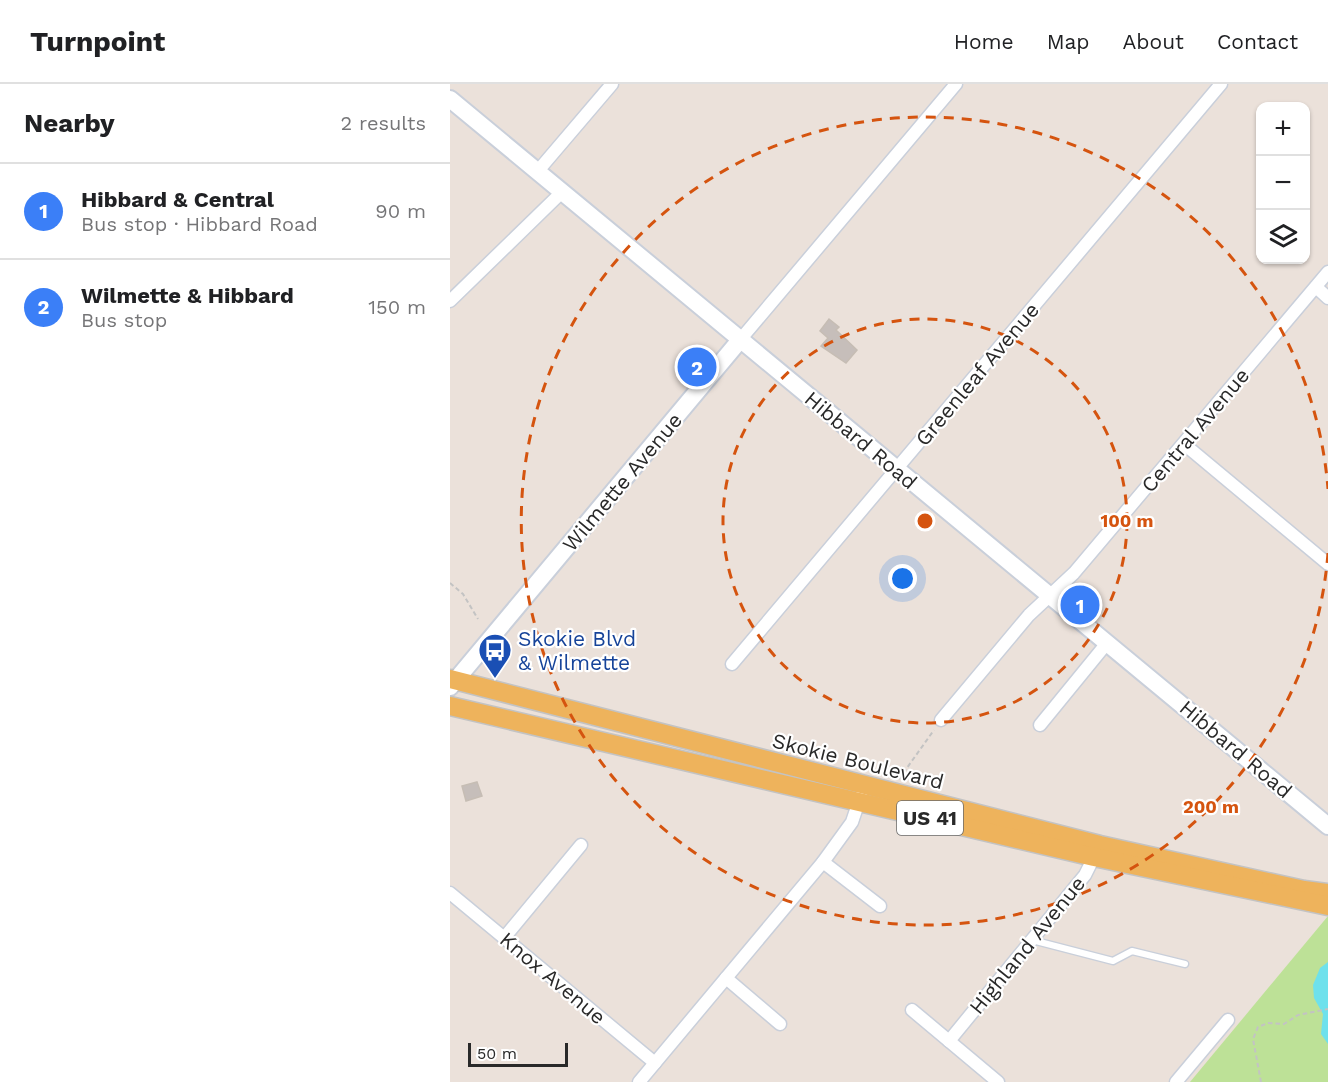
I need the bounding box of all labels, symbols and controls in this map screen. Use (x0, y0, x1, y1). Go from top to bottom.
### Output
text: Turnpoint (30, 25, 165, 58)
text: Home (954, 29, 1014, 54)
text: Map (1047, 29, 1090, 54)
text: About (1123, 29, 1184, 54)
text: Contact (1217, 29, 1298, 54)
map controls (1256, 102, 1310, 264)
button: + (1256, 102, 1310, 156)
text: Nearby (24, 108, 115, 138)
text: 2 results (341, 111, 426, 135)
button: − (1256, 156, 1310, 210)
text: Hibbard & Central (81, 187, 274, 212)
text: 1 (39, 199, 48, 223)
text: 90 m (375, 199, 426, 223)
button: layers (1256, 210, 1310, 264)
text: Bus stop · Hibbard Road (81, 212, 318, 236)
text: Wilmette & Hibbard (81, 283, 294, 308)
text: 2 (38, 295, 49, 319)
text: 150 m (368, 295, 426, 319)
street label: Greenleaf Avenue (910, 297, 1044, 451)
text: Bus stop (81, 308, 167, 332)
pin: 2 (678, 344, 716, 390)
street label: Central Avenue (1136, 363, 1254, 497)
street label: Hibbard Road (800, 386, 922, 494)
street label: Wilmette Avenue (557, 408, 687, 556)
text: 100 m (1100, 510, 1154, 531)
centre of rings (915, 511, 935, 531)
your location (888, 564, 917, 593)
pin: 1 (1060, 582, 1100, 628)
place label: Skokie Blvd & Wilmette (518, 626, 636, 675)
bus stop icon: Skokie Blvd & Wilmette (477, 632, 513, 679)
street label: Hibbard Road (1175, 695, 1297, 803)
street label: Skokie Boulevard (770, 728, 946, 794)
text: 200 m (1183, 796, 1239, 817)
road number: US 41 (897, 801, 963, 835)
street label: Highland Avenue (964, 871, 1090, 1019)
street label: Knox Avenue (495, 927, 611, 1029)
scale bar (468, 1040, 568, 1068)
text: 50 m (477, 1044, 517, 1063)

